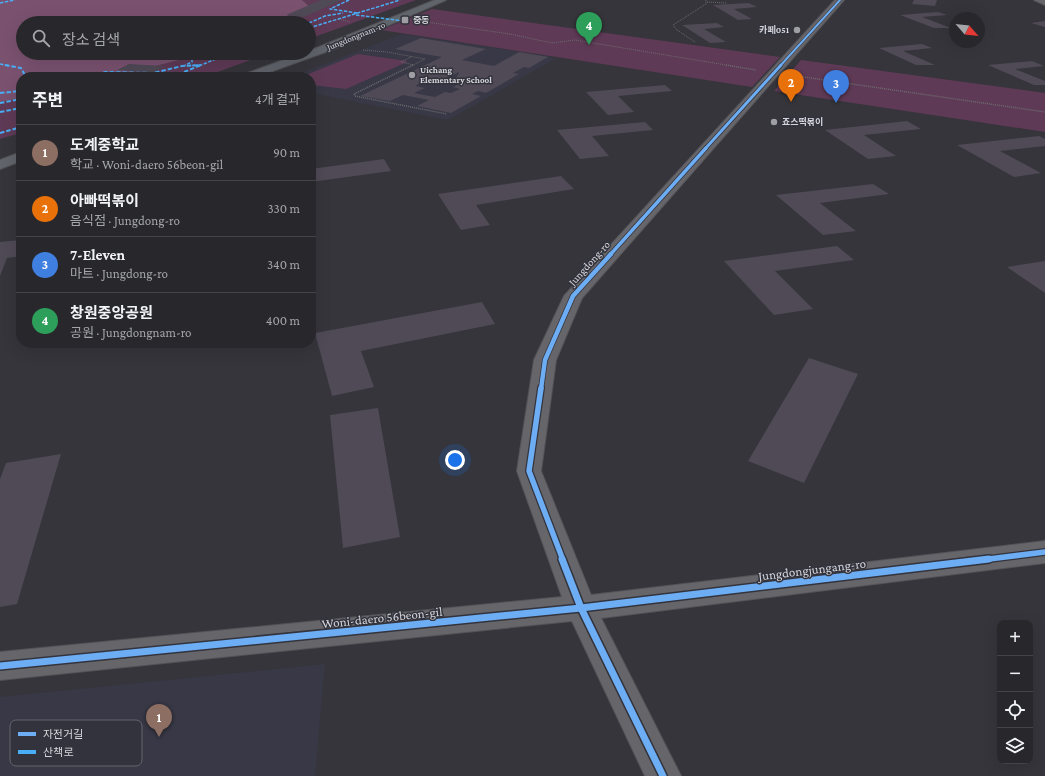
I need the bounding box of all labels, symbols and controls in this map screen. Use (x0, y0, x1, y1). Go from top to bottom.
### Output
pin: 4 (576, 12, 602, 45)
north arrow (949, 12, 985, 48)
marker: 중동 (400, 15, 410, 25)
place label: 중동 (413, 15, 430, 25)
search box (16, 16, 316, 60)
street label: Jungdongnam-ro (324, 20, 387, 53)
place label: 카페051 (759, 25, 790, 35)
marker: 카페051 (792, 25, 802, 35)
icon: search (30, 27, 52, 49)
text: 장소 검색 (62, 32, 120, 48)
place label: Uichang Elementary School (420, 65, 492, 85)
pin: 2 (778, 69, 804, 102)
marker: Uichang Elementary School (407, 70, 417, 80)
pin: 3 (823, 70, 849, 103)
text: 주변 (32, 91, 63, 110)
text: 4개 결과 (255, 92, 300, 107)
marker: 죠스떡볶이 (769, 117, 779, 127)
place label: 죠스떡볶이 (782, 117, 823, 127)
text: 도계중학교 (70, 137, 139, 153)
text: 1 (43, 145, 47, 160)
text: 90 m (273, 145, 300, 160)
text: 학교 · Woni-daero 56beon-gil (70, 157, 223, 172)
text: 아빠떡볶이 (70, 193, 139, 209)
text: 2 (42, 201, 48, 216)
text: 330 m (267, 201, 300, 216)
text: 음식점 · Jungdong-ro (70, 213, 180, 228)
street label: Jungdong-ro (565, 238, 613, 289)
text: 7-Eleven (70, 247, 125, 263)
text: 3 (42, 257, 48, 272)
text: 340 m (267, 257, 300, 272)
text: 마트 · Jungdong-ro (70, 266, 168, 281)
text: 창원중앙공원 (70, 305, 153, 321)
text: 4 (41, 313, 49, 328)
text: 400 m (266, 313, 300, 328)
text: 공원 · Jungdongnam-ro (70, 325, 191, 340)
your location (445, 450, 465, 470)
street label: Jungdongjungang-ro (756, 555, 867, 585)
street label: Woni-daero 56beon-gil (321, 604, 444, 631)
map controls (997, 620, 1033, 764)
button: + (997, 620, 1033, 656)
button: − (997, 656, 1033, 692)
button: locate (997, 692, 1033, 728)
pin: 1 (146, 704, 172, 737)
legend (10, 720, 142, 766)
text: 자전거길 (43, 728, 83, 740)
button: layers (997, 728, 1033, 764)
text: 산책로 (43, 746, 73, 758)

